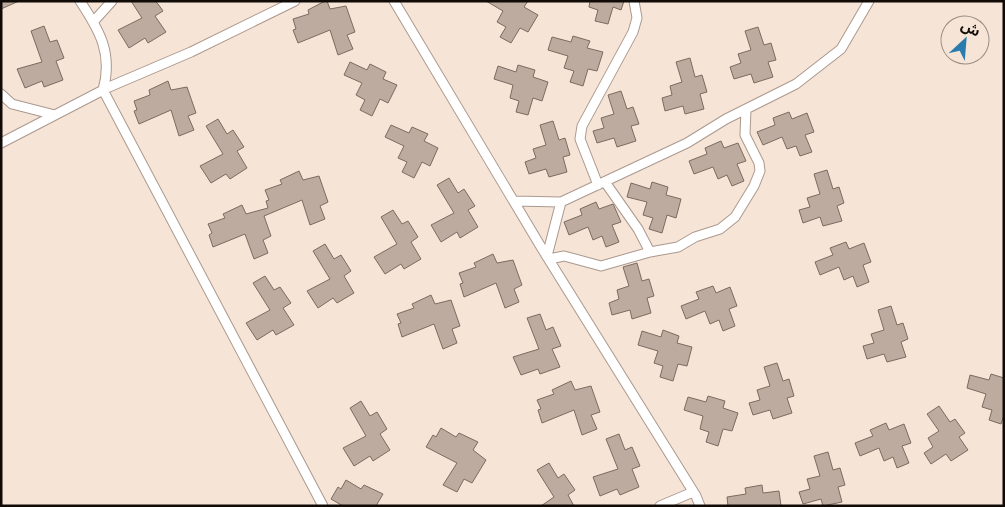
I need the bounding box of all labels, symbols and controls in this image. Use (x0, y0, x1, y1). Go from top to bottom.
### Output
north arrow (940, 15, 990, 65)
text: ش (959, 17, 983, 40)

